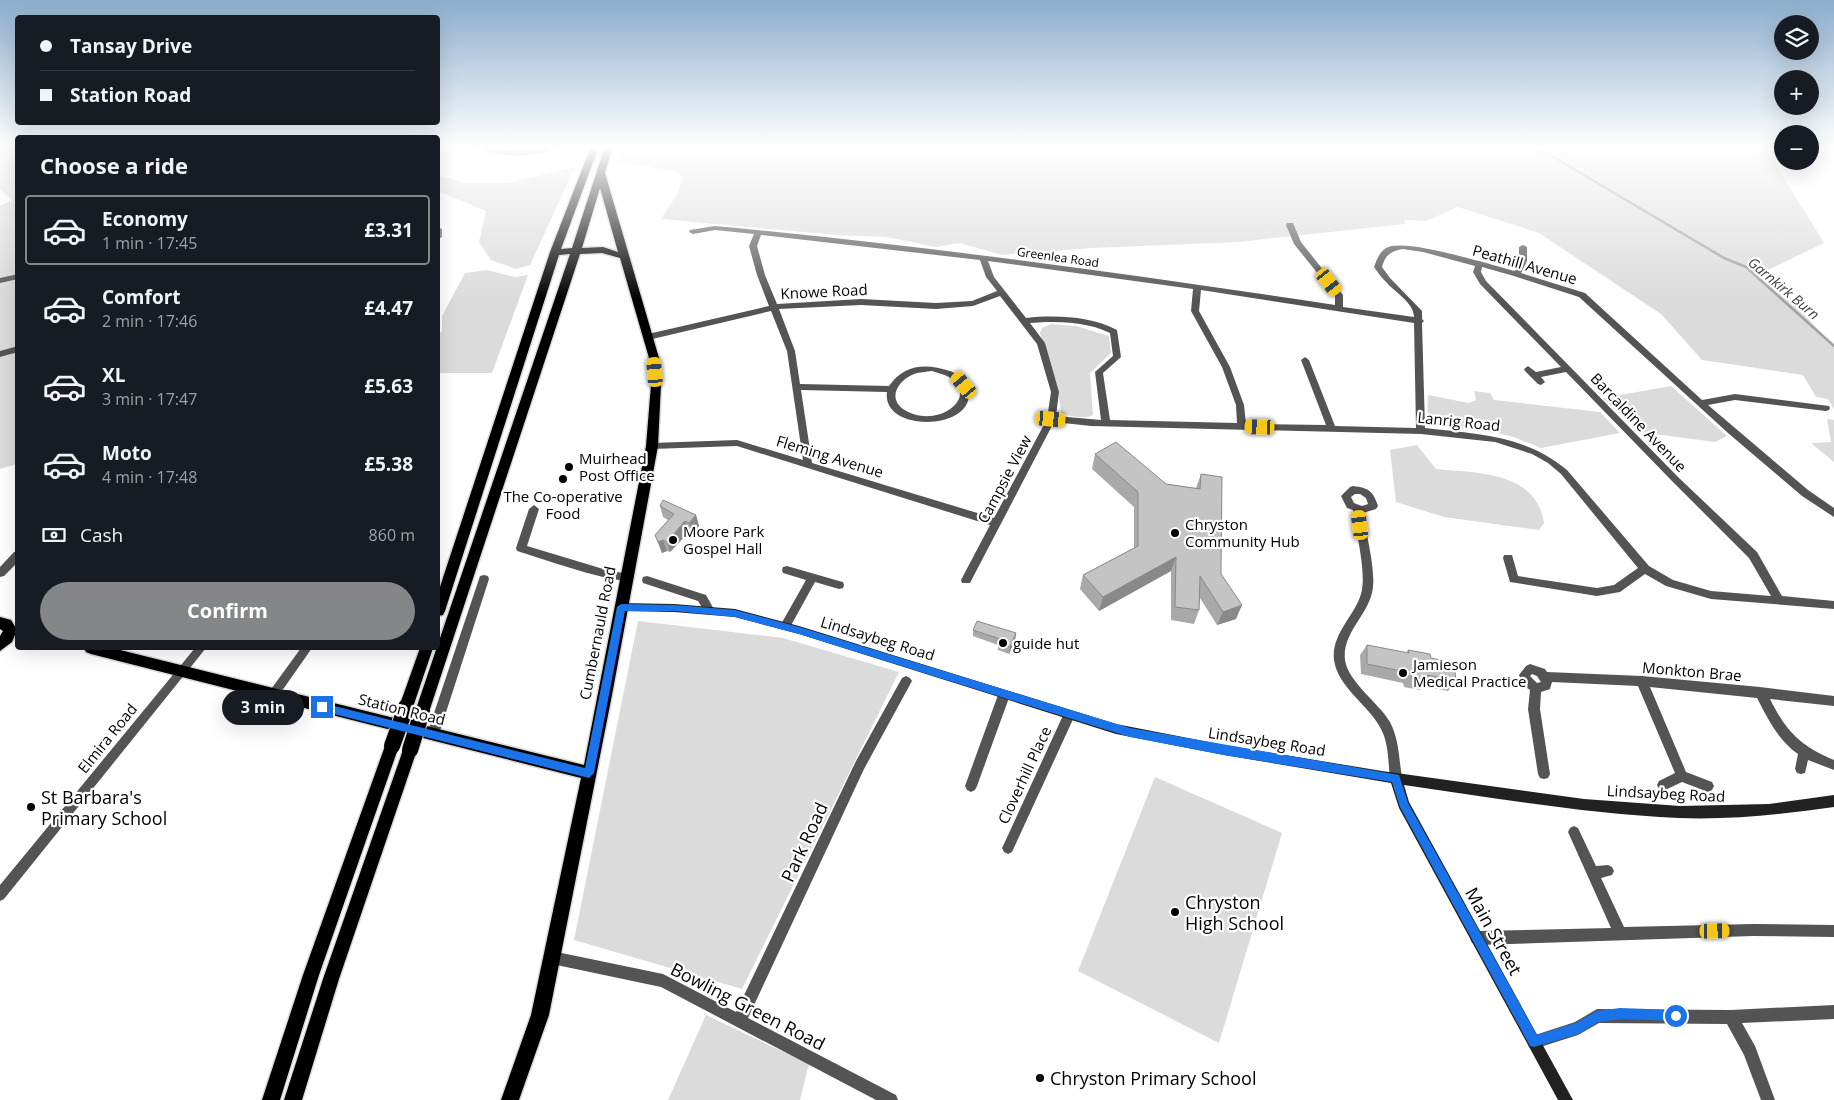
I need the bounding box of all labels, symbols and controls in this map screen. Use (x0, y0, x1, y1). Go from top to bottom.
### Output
map controls (1774, 15, 1819, 170)
button: layers (1774, 15, 1819, 60)
text: Tansay Drive (70, 33, 192, 59)
button: + (1774, 70, 1819, 115)
text: Station Road (70, 82, 191, 108)
button: − (1774, 125, 1819, 170)
text: Choose a ride (40, 150, 188, 180)
text: Economy (102, 206, 188, 232)
icon: car (42, 208, 87, 253)
text: £3.31 (364, 217, 413, 243)
text: 1 min · 17:45 (102, 232, 197, 254)
street label: Peathill Avenue (1470, 240, 1580, 288)
street label: Greenlea Road (1016, 243, 1100, 271)
water label: Garnkirk Burn (1744, 253, 1824, 323)
car (1313, 266, 1344, 298)
street label: Knowe Road (780, 279, 868, 303)
text: Comfort (102, 284, 181, 310)
icon: car (42, 286, 87, 331)
text: £4.47 (364, 295, 413, 321)
text: 2 min · 17:46 (102, 310, 197, 332)
car (646, 356, 663, 388)
text: XL (102, 362, 125, 388)
icon: car (42, 364, 87, 409)
street label: Barcaldine Avenue (1587, 368, 1691, 476)
car (948, 369, 979, 401)
text: £5.63 (364, 373, 413, 399)
text: 3 min · 17:47 (102, 388, 197, 410)
street label: Lanrig Road (1417, 407, 1501, 435)
car (1035, 410, 1066, 428)
car (1244, 419, 1275, 435)
street label: Fleming Avenue (774, 430, 886, 482)
street label: Campsie View (972, 431, 1036, 526)
text: Moto (102, 440, 152, 466)
icon: car (42, 442, 87, 487)
place label: Muirhead Post Office (579, 448, 655, 485)
text: £5.38 (364, 451, 413, 477)
marker: Muirhead Post Office (563, 461, 575, 473)
text: 4 min · 17:48 (102, 466, 197, 488)
marker: The Co-operative Food (557, 473, 569, 485)
place label: The Co-operative Food (503, 486, 623, 523)
car (1350, 509, 1369, 541)
place label: Chryston Community Hub (1185, 514, 1300, 551)
icon: cash (40, 521, 68, 549)
place label: Moore Park Gospel Hall (683, 521, 764, 558)
text: Cash (80, 522, 123, 548)
text: 860 m (369, 524, 415, 546)
marker: Chryston Community Hub (1169, 527, 1181, 539)
marker: Moore Park Gospel Hall (667, 534, 679, 546)
street label: Cumbernauld Road (574, 565, 620, 701)
button: Confirm (40, 582, 415, 640)
street label: Lindsaybeg Road (818, 611, 938, 665)
place label: guide hut (1013, 633, 1079, 653)
marker: guide hut (997, 637, 1009, 649)
place label: Jamieson Medical Practice (1411, 654, 1527, 691)
street label: Monkton Brae (1641, 657, 1743, 685)
marker: Jamieson Medical Practice (1397, 667, 1409, 679)
street label: Station Road (356, 689, 448, 729)
callout: 3 min (222, 690, 304, 724)
text: 3 min (241, 696, 285, 718)
route end (311, 696, 333, 718)
street label: Elmira Road (73, 699, 141, 777)
street label: Lindsaybeg Road (1207, 722, 1327, 760)
street label: Cloverhill Place (993, 723, 1055, 827)
street label: Lindsaybeg Road (1606, 780, 1726, 806)
place label: St Barbara's Primary School (41, 785, 167, 830)
street label: Park Road (775, 798, 833, 886)
marker: St Barbara's Primary School (25, 801, 37, 813)
street label: Main Street (1460, 883, 1528, 979)
place label: Chryston High School (1185, 890, 1284, 935)
marker: Chryston High School (1169, 906, 1181, 918)
car (1699, 923, 1730, 939)
street label: Bowling Green Road (667, 957, 829, 1055)
route start (1665, 1005, 1687, 1027)
place label: Chryston Primary School (1050, 1066, 1256, 1090)
marker: Chryston Primary School (1034, 1072, 1046, 1084)

